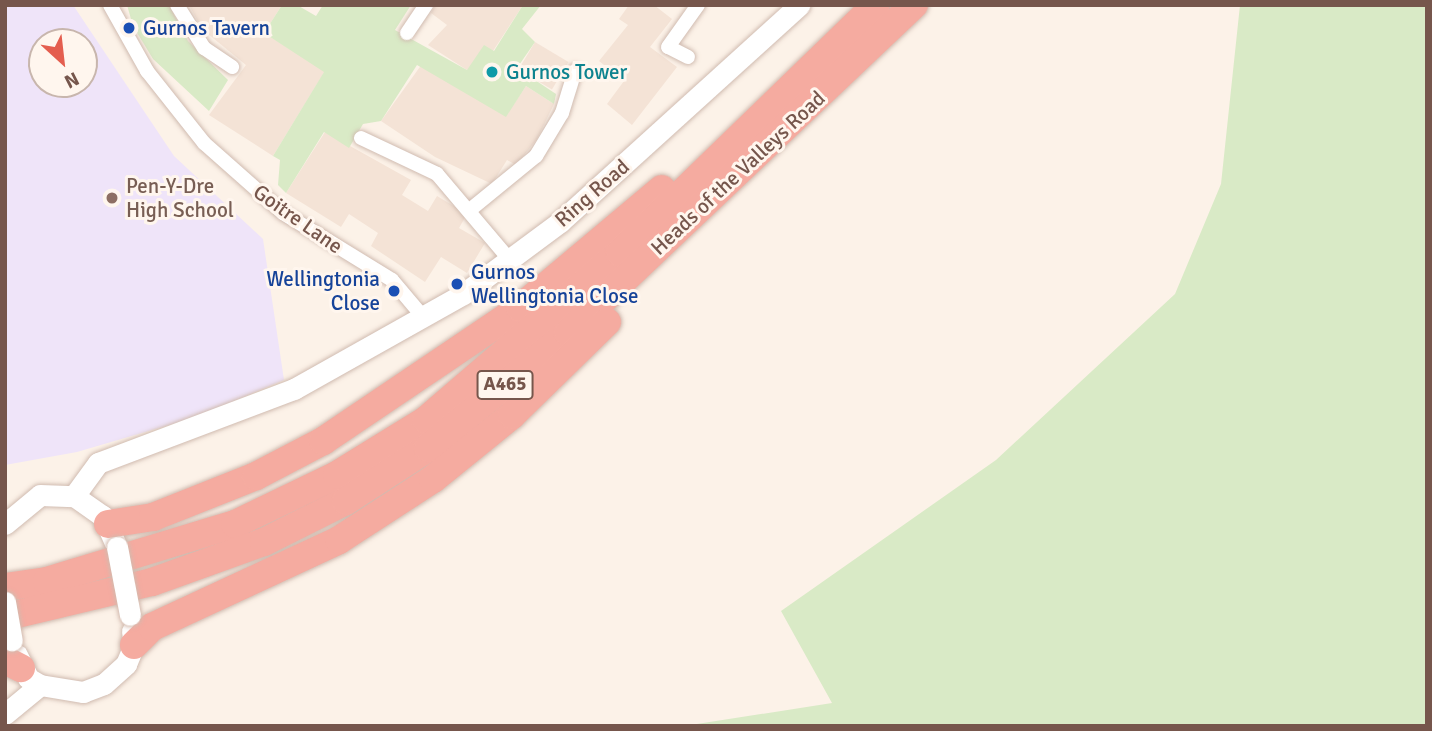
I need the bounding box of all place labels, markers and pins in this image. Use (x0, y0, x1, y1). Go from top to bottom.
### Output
place label: Gurnos Tavern (143, 15, 270, 41)
marker: Gurnos Tavern (121, 20, 137, 36)
place label: Gurnos Tower (506, 59, 627, 85)
marker: Gurnos Tower (484, 64, 500, 80)
place label: Pen-Y-Dre High School (126, 173, 234, 223)
marker: Pen-Y-Dre High School (104, 190, 120, 206)
place label: Gurnos Wellingtonia Close (471, 259, 639, 309)
place label: Wellingtonia Close (266, 266, 380, 316)
marker: Gurnos Wellingtonia Close (449, 276, 465, 292)
marker: Wellingtonia Close (386, 283, 402, 299)

